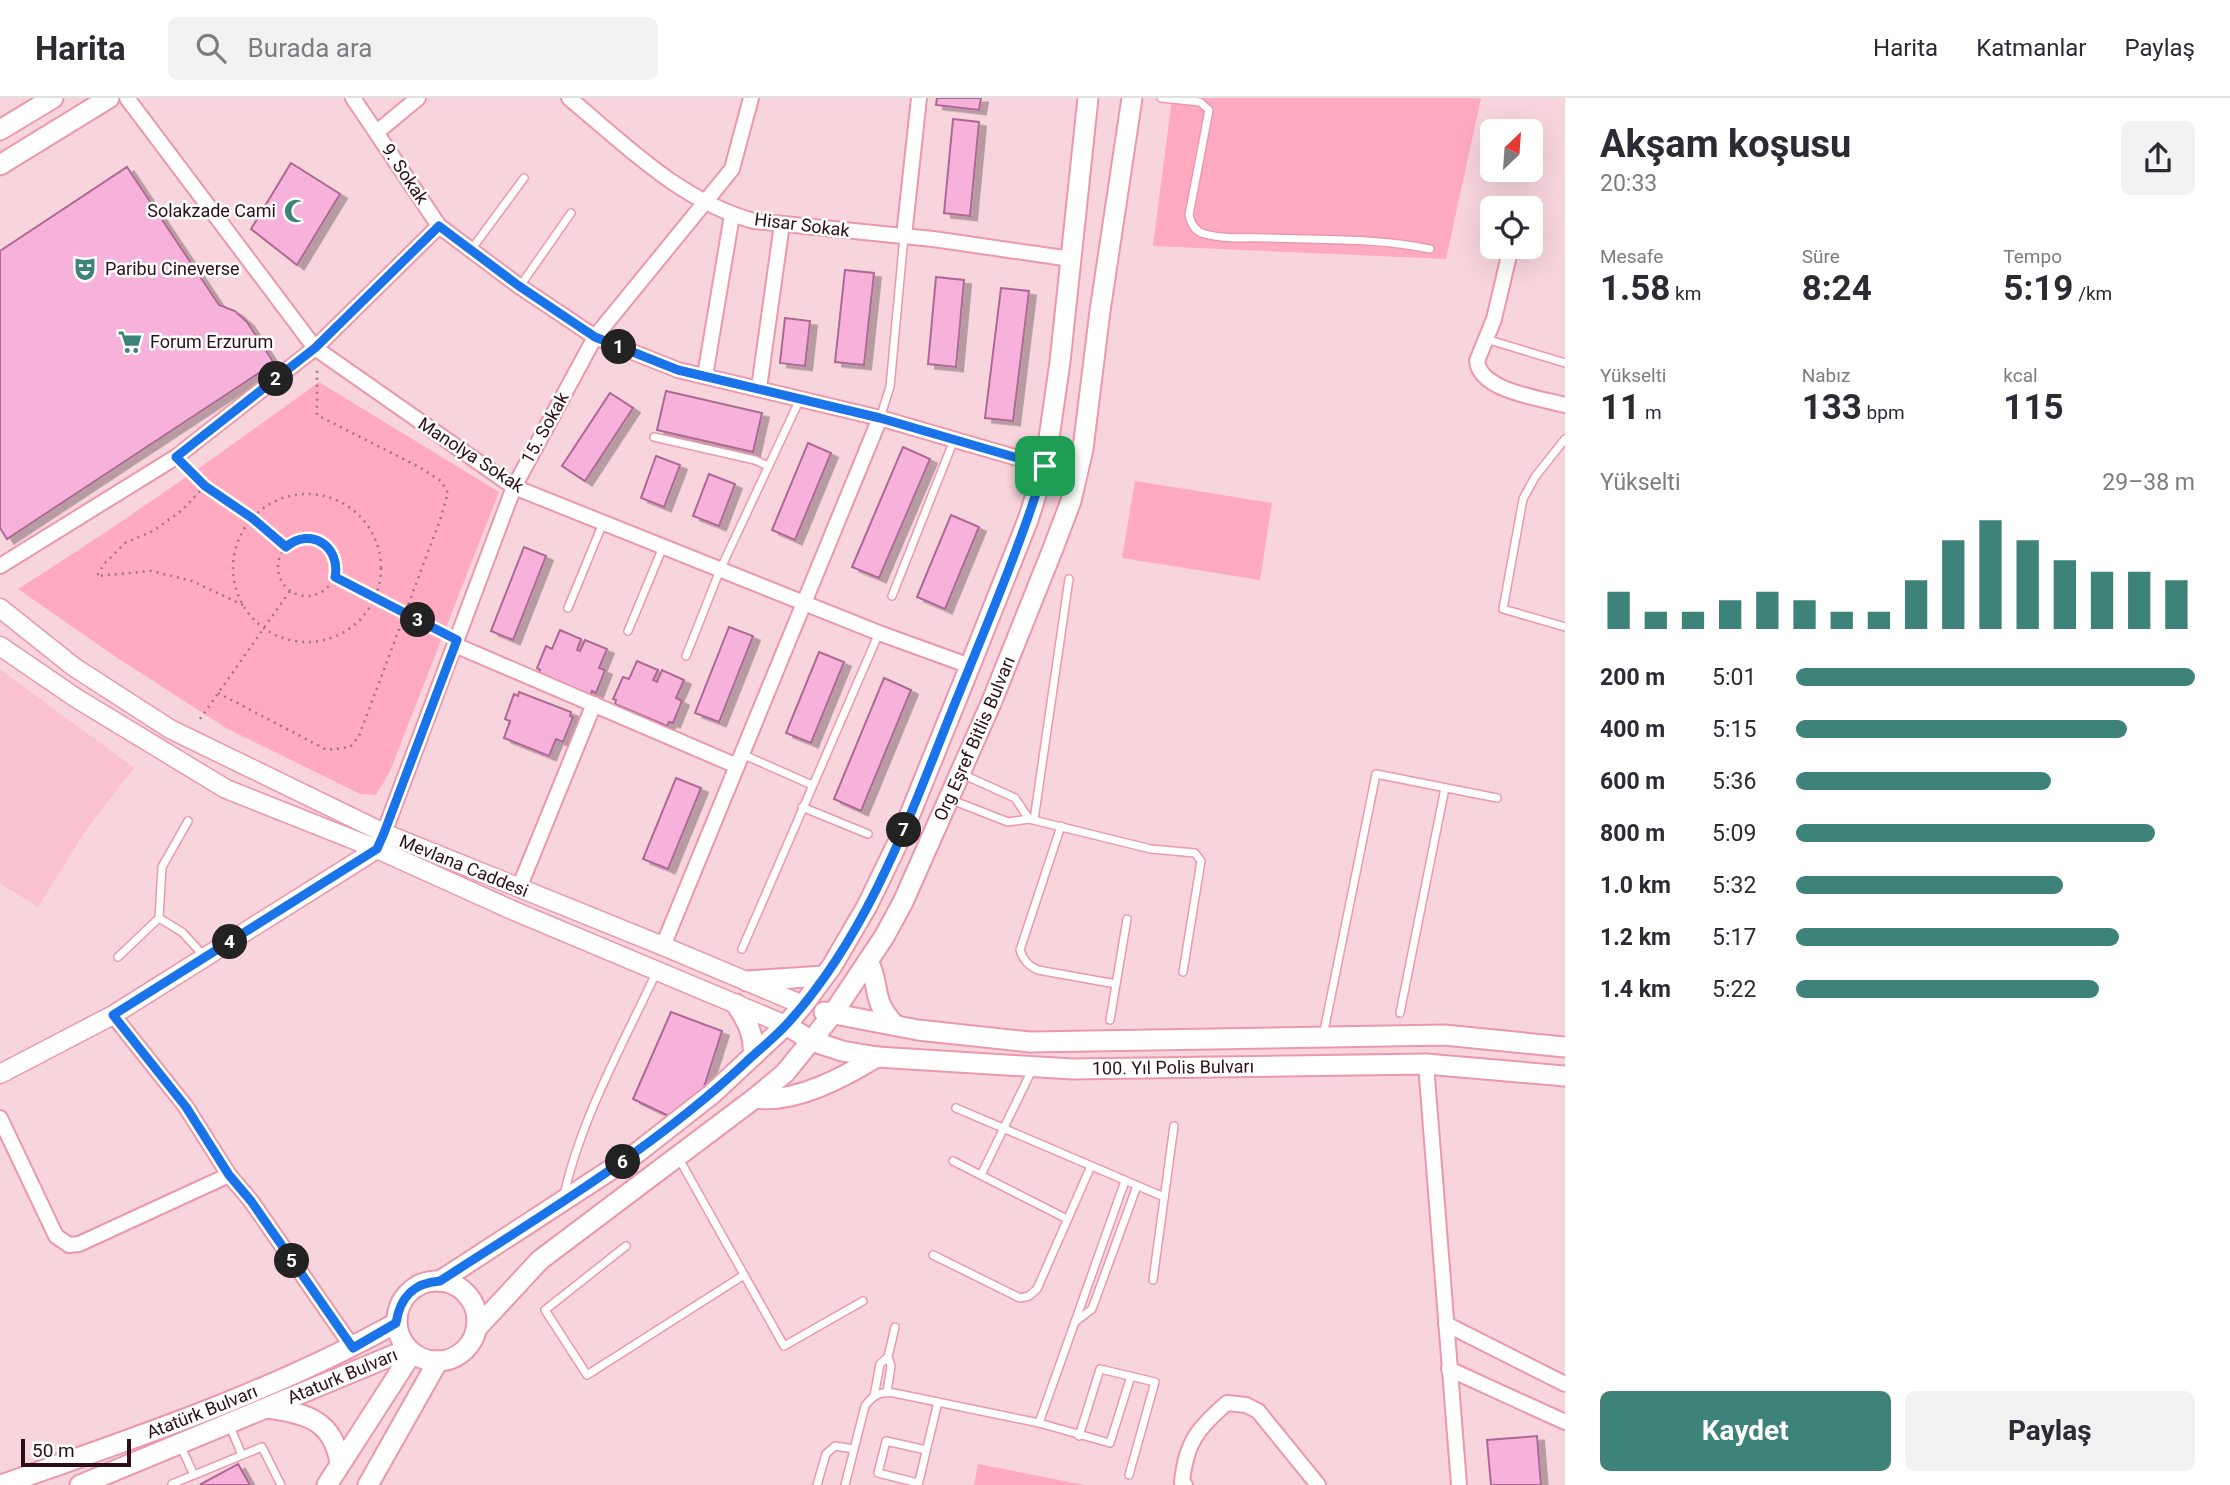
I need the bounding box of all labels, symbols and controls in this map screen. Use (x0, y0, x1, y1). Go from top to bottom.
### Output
search box (168, 17, 658, 80)
text: Harita (35, 29, 126, 68)
icon: search (192, 29, 230, 67)
text: Burada ara (248, 33, 372, 63)
text: Harita (1873, 34, 1938, 62)
text: Katmanlar (1976, 34, 2086, 62)
text: Paylaş (2124, 34, 2195, 62)
north arrow (1480, 119, 1544, 182)
map controls (1480, 119, 1543, 259)
button: share (2121, 121, 2195, 195)
text: Akşam koşusu (1600, 122, 1851, 166)
street label: 9. Sokak (378, 140, 434, 209)
text: 20:33 (1600, 170, 1657, 197)
button: locate (1480, 196, 1543, 259)
mosque icon: Solakzade Cami (282, 197, 310, 225)
place label: Solakzade Cami (147, 200, 276, 221)
street label: Hisar Sokak (753, 208, 852, 241)
text: Mesafe (1600, 245, 1663, 268)
text: Süre (1802, 245, 1840, 268)
text: Tempo (2003, 245, 2062, 268)
theatre icon: Paribu Cineverse (71, 255, 99, 283)
place label: Paribu Cineverse (105, 258, 240, 279)
text: 1.58 (1600, 268, 1670, 309)
text: 8:24 (1802, 268, 1872, 309)
text: 5:19 (2003, 268, 2073, 309)
text: km (1670, 282, 1701, 305)
text: /km (2073, 282, 2112, 305)
supermarket icon: Forum Erzurum (116, 328, 144, 356)
pin: 1 (602, 330, 636, 364)
place label: Forum Erzurum (150, 331, 273, 352)
text: 1 (613, 335, 624, 358)
pin: 2 (258, 362, 294, 396)
text: Yükselti (1600, 364, 1667, 387)
text: Nabız (1802, 364, 1850, 387)
text: kcal (2003, 364, 2038, 387)
text: 2 (270, 367, 281, 390)
text: 11 (1600, 387, 1640, 428)
text: 133 (1802, 387, 1862, 428)
text: 115 (2003, 387, 2064, 428)
street label: 15. Sokak (516, 388, 573, 467)
text: m (1640, 401, 1662, 424)
text: bpm (1862, 401, 1905, 424)
street label: Manolya Sokak (415, 413, 529, 497)
pin (1015, 436, 1075, 496)
icon: arrive (1026, 447, 1064, 485)
text: Yükselti (1600, 469, 1681, 496)
text: 29–38 m (2102, 469, 2195, 496)
pin: 3 (400, 602, 436, 638)
text: 3 (412, 608, 423, 631)
street label: Org Eşref Bitlis Bulvarı (929, 653, 1019, 824)
text: 200 m (1600, 664, 1665, 691)
text: 5:01 (1712, 664, 1756, 691)
text: 400 m (1600, 716, 1665, 743)
text: 5:15 (1712, 716, 1756, 743)
text: 600 m (1600, 768, 1665, 795)
text: 5:36 (1712, 768, 1756, 795)
pin: 7 (886, 812, 922, 848)
text: 7 (898, 818, 909, 841)
text: 800 m (1600, 820, 1665, 847)
text: 5:09 (1712, 820, 1756, 847)
street label: Mevlana Caddesi (397, 830, 532, 901)
text: 1.0 km (1600, 872, 1671, 899)
text: 5:32 (1712, 872, 1756, 899)
pin: 4 (212, 924, 247, 960)
text: 1.2 km (1600, 924, 1671, 951)
text: 5:17 (1712, 924, 1756, 951)
text: 4 (224, 930, 235, 953)
text: 1.4 km (1600, 976, 1671, 1003)
text: 5:22 (1712, 976, 1756, 1003)
street label: 100. Yıl Polis Bulvarı (1092, 1055, 1254, 1079)
pin: 6 (606, 1144, 640, 1180)
text: 6 (617, 1150, 628, 1173)
pin: 5 (274, 1244, 310, 1278)
text: 5 (286, 1249, 297, 1272)
street label: Ataturk Bulvarı (284, 1344, 400, 1408)
street label: Atatürk Bulvarı (144, 1380, 260, 1442)
button: Kaydet (1600, 1391, 1891, 1471)
button: Paylaş (1905, 1391, 2195, 1471)
scale bar (21, 1436, 131, 1468)
text: 50 m (32, 1439, 75, 1462)

